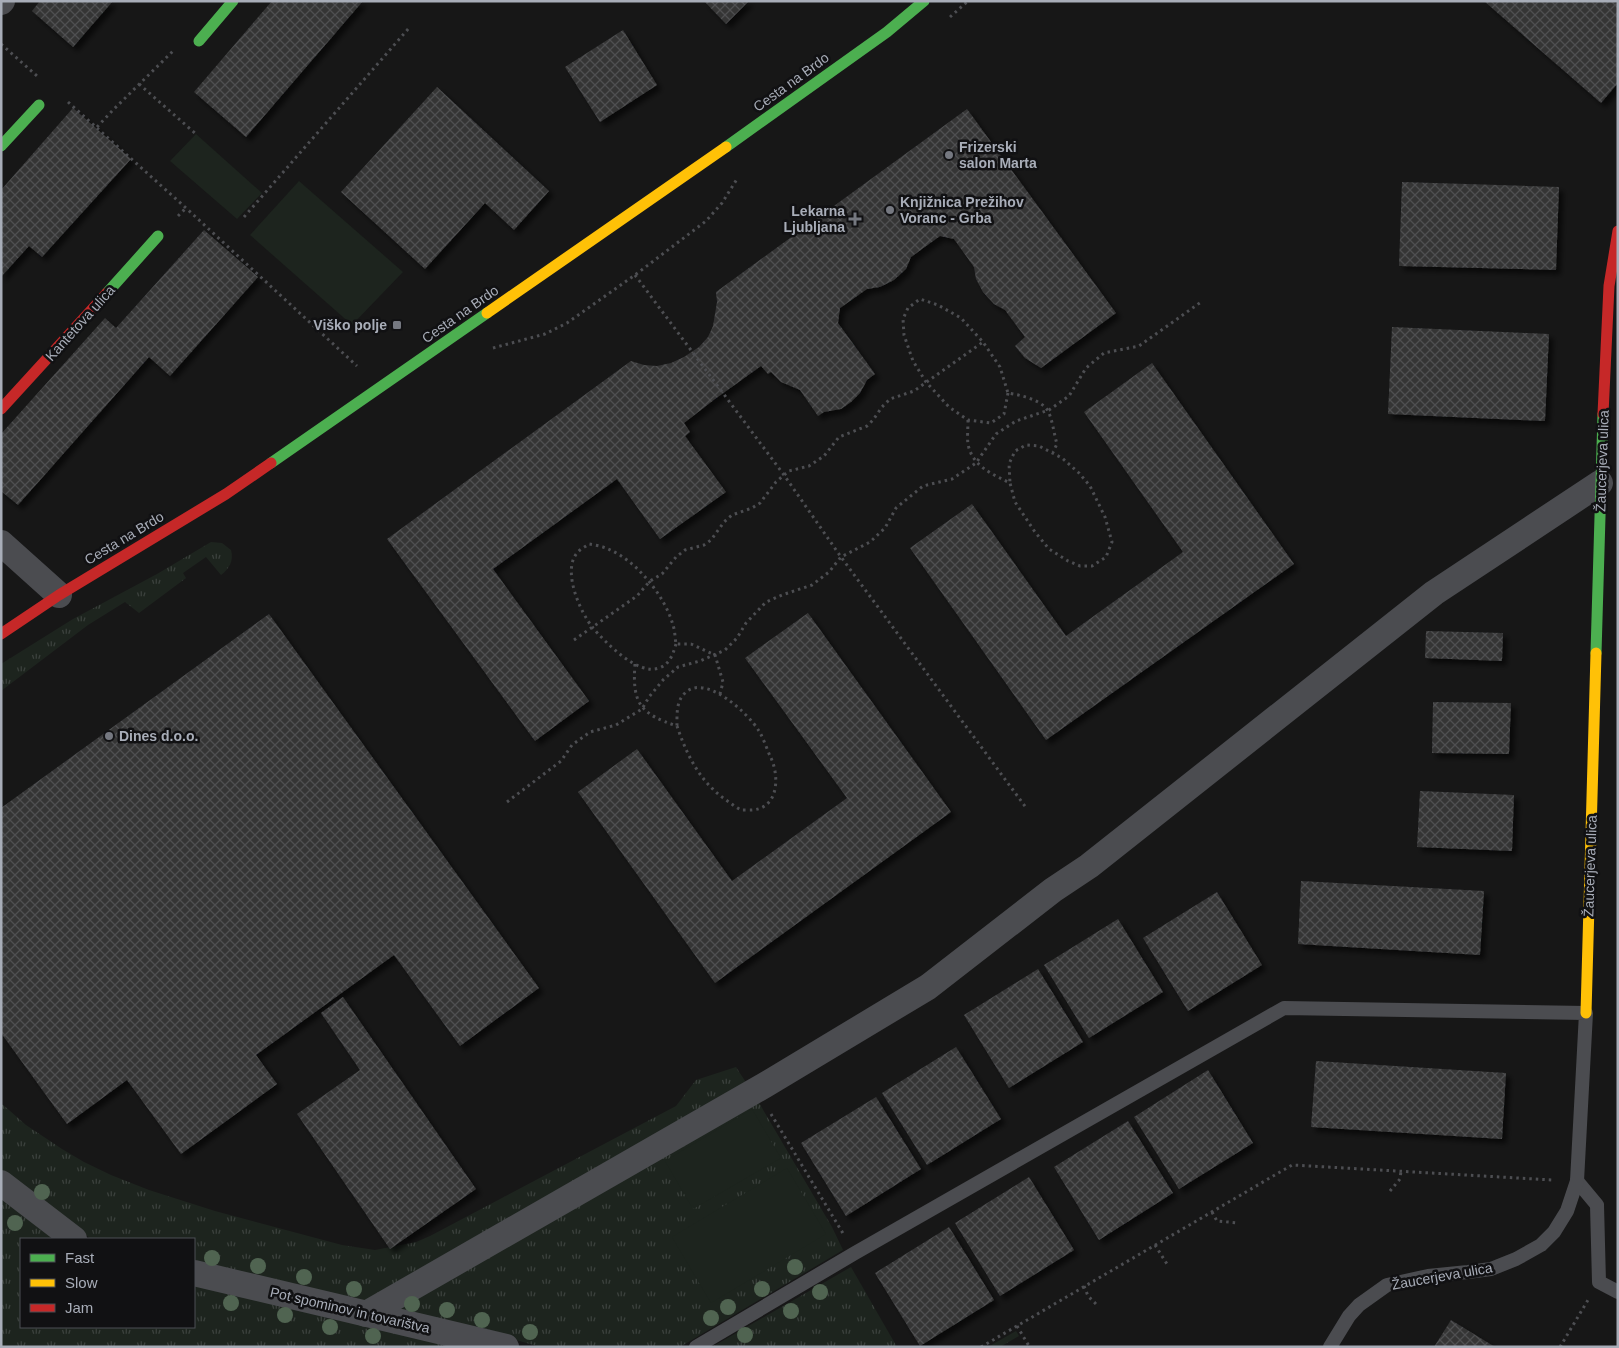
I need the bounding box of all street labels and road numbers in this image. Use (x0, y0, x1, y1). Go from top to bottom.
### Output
street label: Cesta na Brdo (750, 49, 832, 115)
street label: Kantetova ulica (42, 282, 118, 364)
street label: Cesta na Brdo (419, 282, 501, 346)
street label: Žaucerjeva ulica (1592, 410, 1612, 512)
street label: Cesta na Brdo (82, 508, 167, 568)
street label: Žaucerjeva ulica (1580, 815, 1600, 917)
street label: Žaucerjeva ulica (1390, 1259, 1494, 1293)
street label: Pot spominov in tovarištva (269, 1284, 432, 1336)

